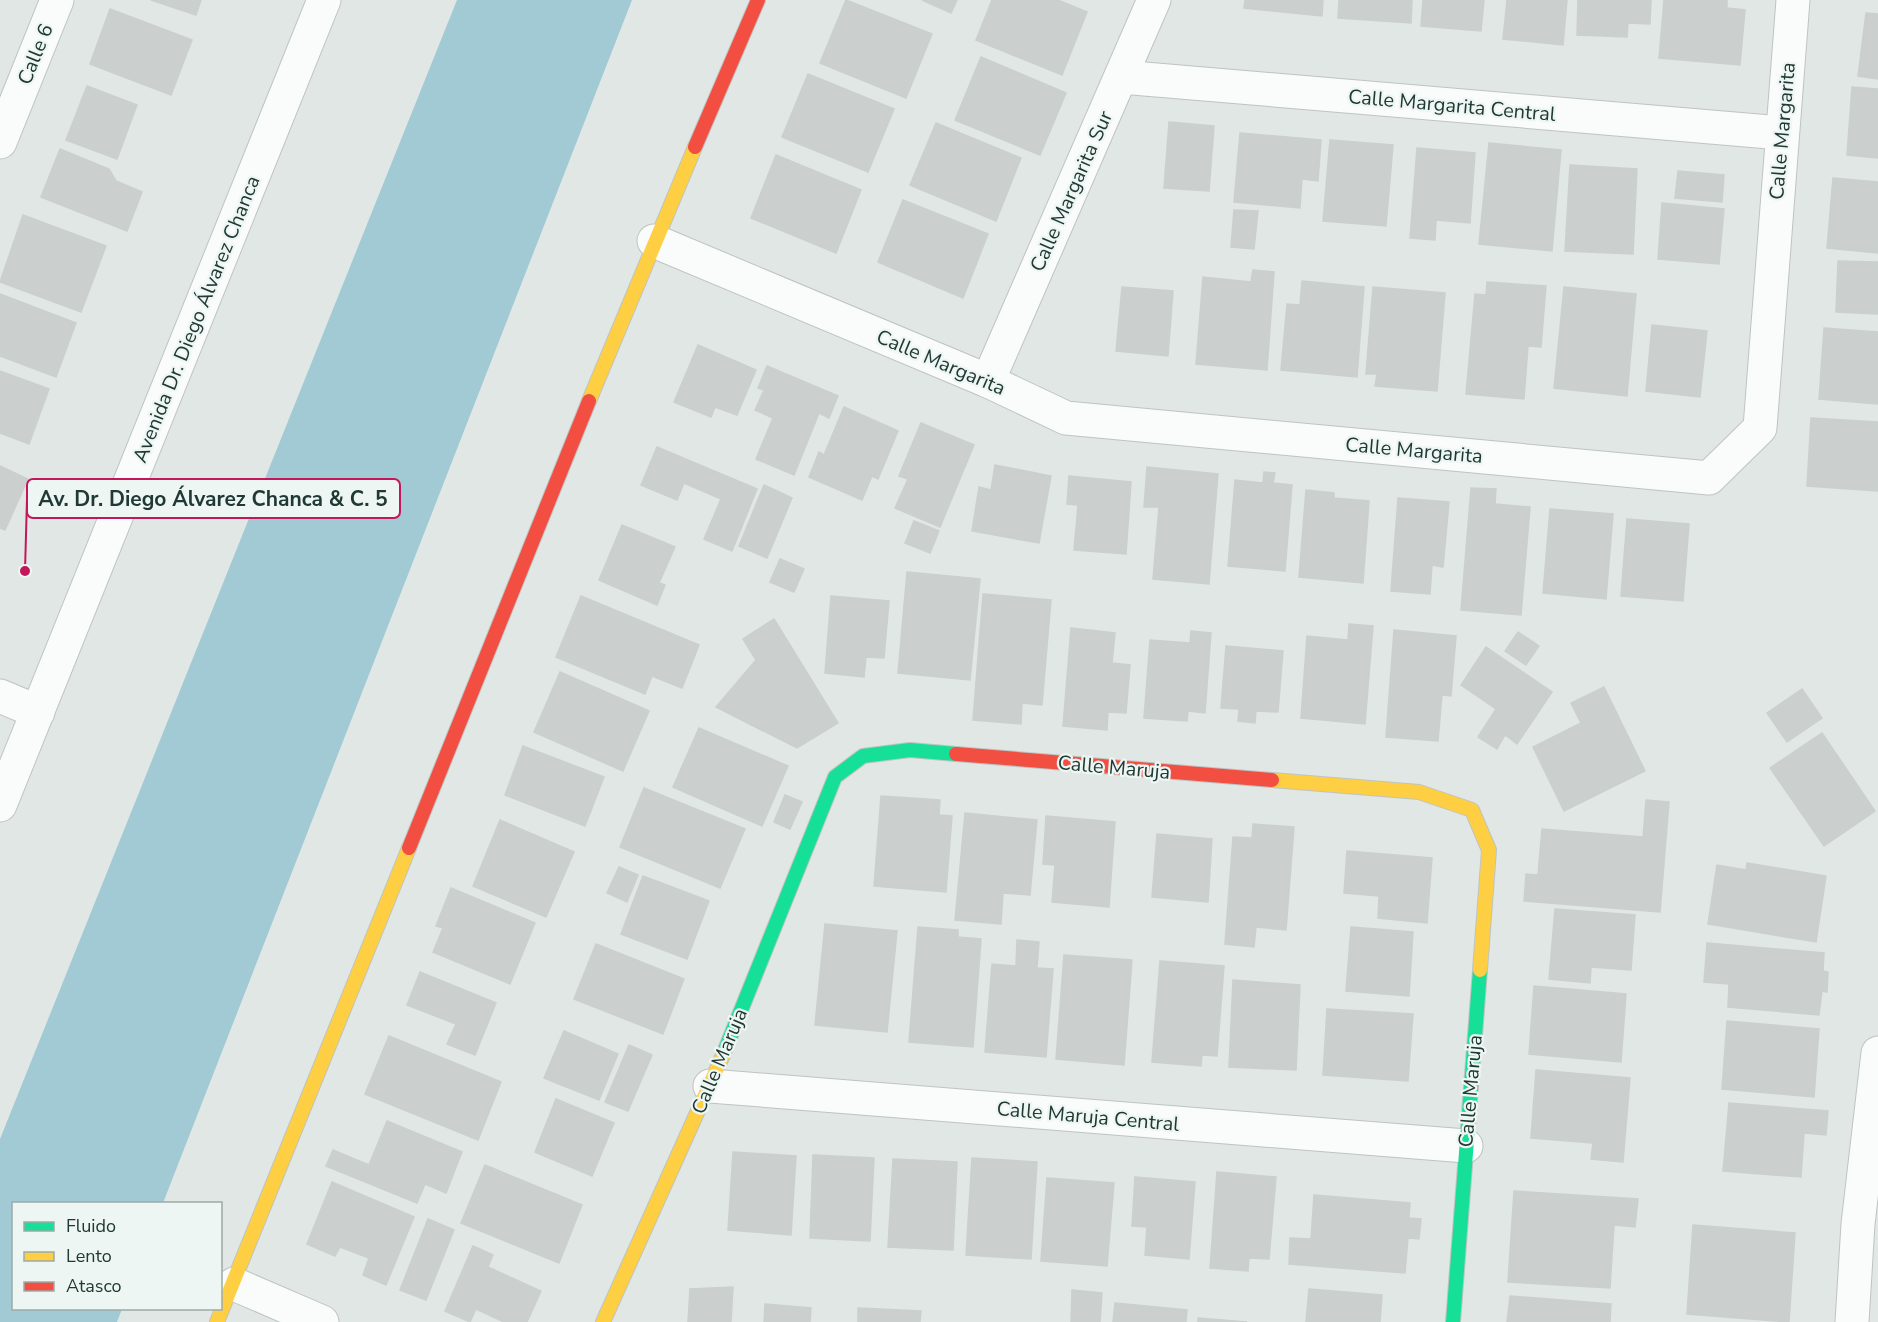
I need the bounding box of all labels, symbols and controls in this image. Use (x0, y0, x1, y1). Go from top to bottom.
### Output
street label: Calle 6 (11, 20, 60, 89)
street label: Calle Margarita (1763, 61, 1802, 201)
street label: Calle Margarita Central (1347, 83, 1557, 128)
street label: Calle Margarita Sur (1024, 106, 1119, 276)
street label: Avenida Dr. Diego Álvarez Chanca (126, 172, 267, 467)
street label: Calle Margarita (872, 323, 1009, 402)
street label: Calle Margarita (1344, 431, 1484, 470)
callout: Av. Dr. Diego Álvarez Chanca & C. 5 (27, 479, 400, 518)
text: Av. Dr. Diego Álvarez Chanca & C. 5 (38, 485, 388, 513)
street label: Calle Maruja (1057, 749, 1171, 786)
street label: Calle Maruja (685, 1004, 754, 1118)
street label: Calle Maruja (1452, 1034, 1489, 1148)
street label: Calle Maruja Central (996, 1095, 1180, 1138)
legend (12, 1202, 222, 1310)
text: Fluido (66, 1214, 116, 1238)
text: Lento (66, 1244, 112, 1268)
text: Atasco (66, 1274, 122, 1298)

